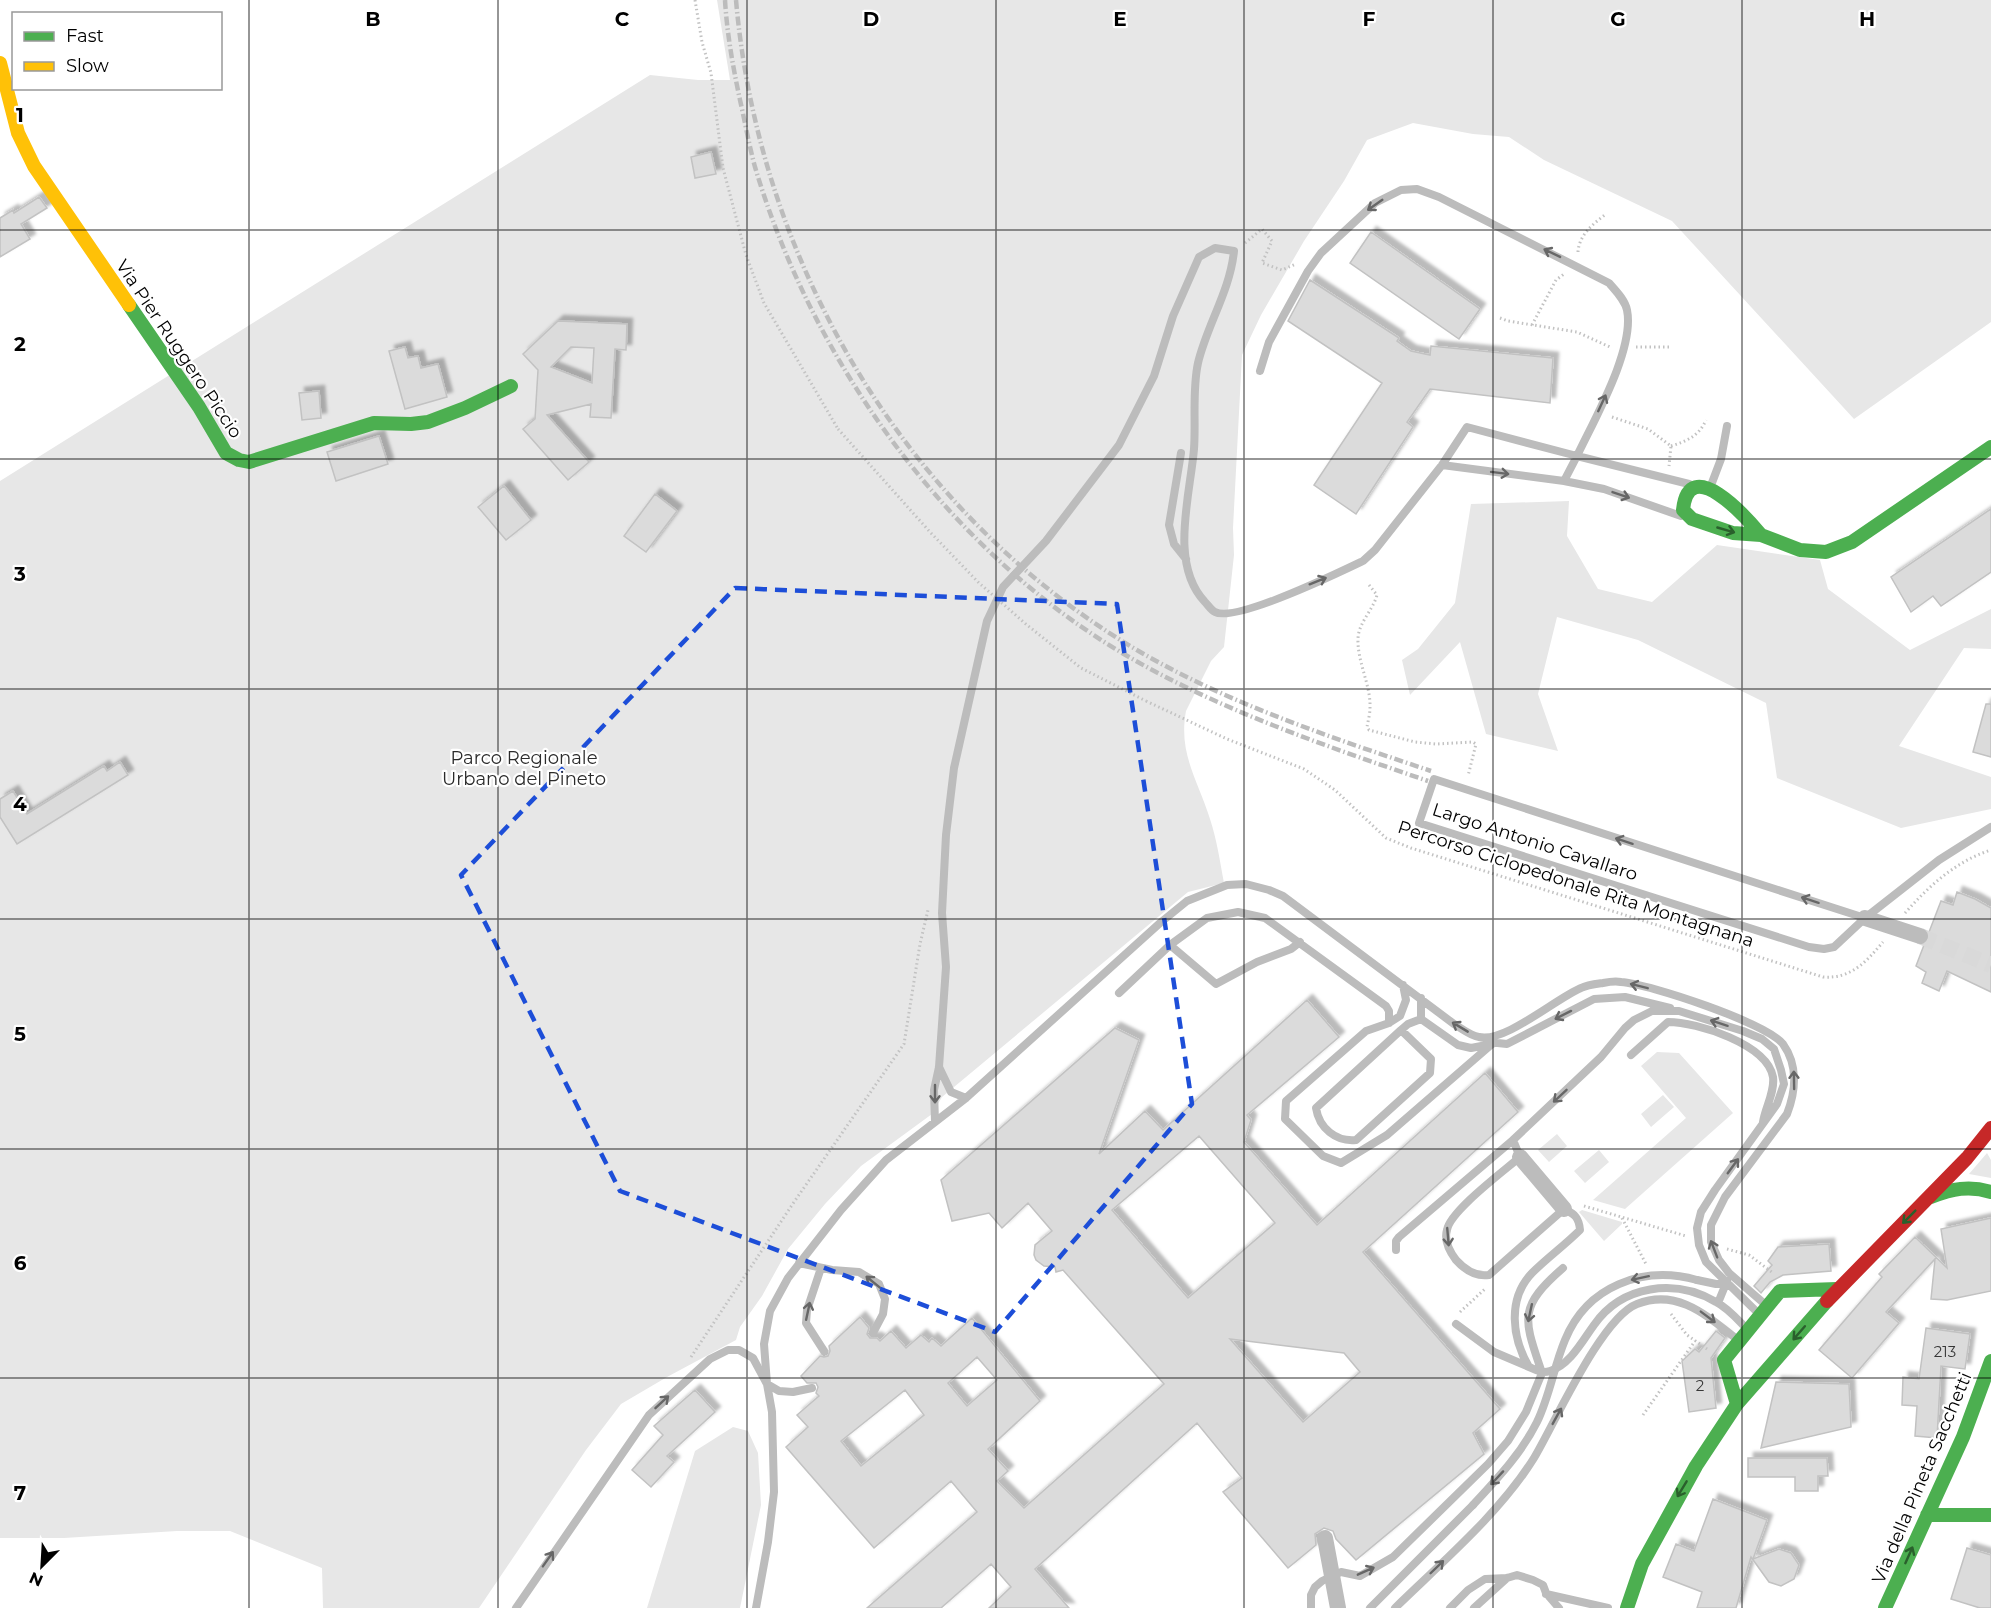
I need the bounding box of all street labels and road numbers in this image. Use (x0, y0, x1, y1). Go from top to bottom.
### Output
street label: Via Pier Ruggero Piccio (111, 256, 247, 442)
street label: Largo Antonio Cavallaro (1430, 798, 1640, 886)
street label: Percorso Ciclopedonale Rita Montagnana (1395, 816, 1757, 952)
street label: Via della Pineta Sacchetti (1867, 1369, 1977, 1587)

